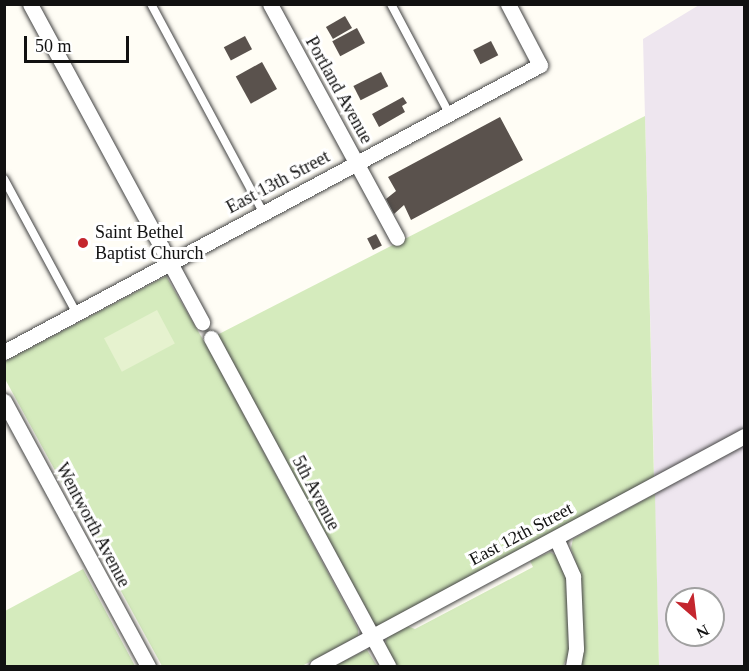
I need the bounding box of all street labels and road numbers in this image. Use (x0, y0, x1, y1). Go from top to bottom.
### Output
street label: Portland Avenue (300, 32, 378, 148)
street label: East 13th Street (223, 146, 333, 218)
street label: 5th Avenue (287, 452, 345, 534)
street label: Wentworth Avenue (51, 459, 135, 591)
street label: East 12th Street (466, 498, 576, 570)

